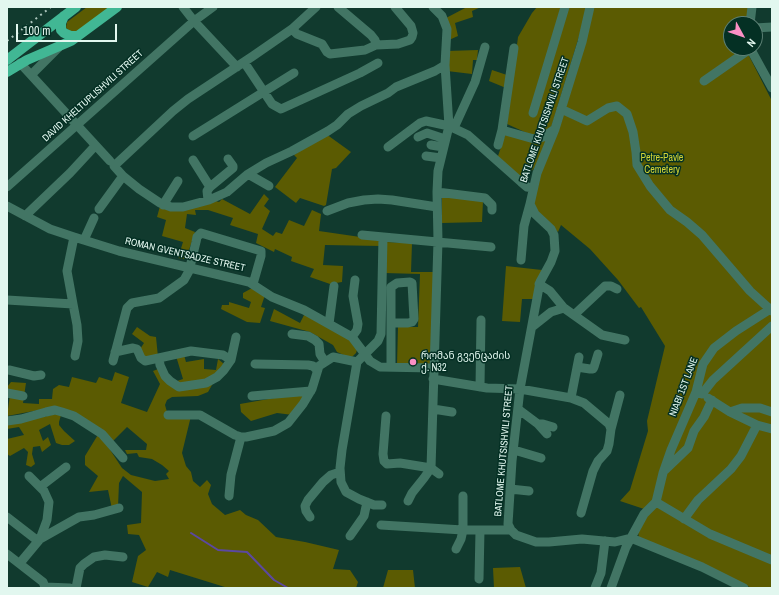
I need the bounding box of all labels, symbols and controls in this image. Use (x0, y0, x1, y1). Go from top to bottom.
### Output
scale bar (18, 16, 119, 42)
north arrow (723, 16, 763, 56)
text: 100 m (23, 23, 50, 39)
text: N (744, 36, 759, 50)
street label: DAVID KHELTUPLISHVILI STREET (40, 48, 146, 144)
street label: BATLOME KHUTSISHVILI STREET (518, 56, 572, 184)
park label: Petre-Pavle Cemetery (641, 152, 683, 176)
street label: ROMAN GVENTSADZE STREET (124, 235, 246, 275)
place label: რომან გვენცაძის ქ. N32 (421, 350, 510, 374)
street label: NIABI 1ST LANE (667, 356, 701, 418)
marker: რომან გვენცაძის ქ. N32 (408, 357, 418, 367)
street label: BATLOME KHUTSISHVILI STREET (492, 385, 516, 517)

